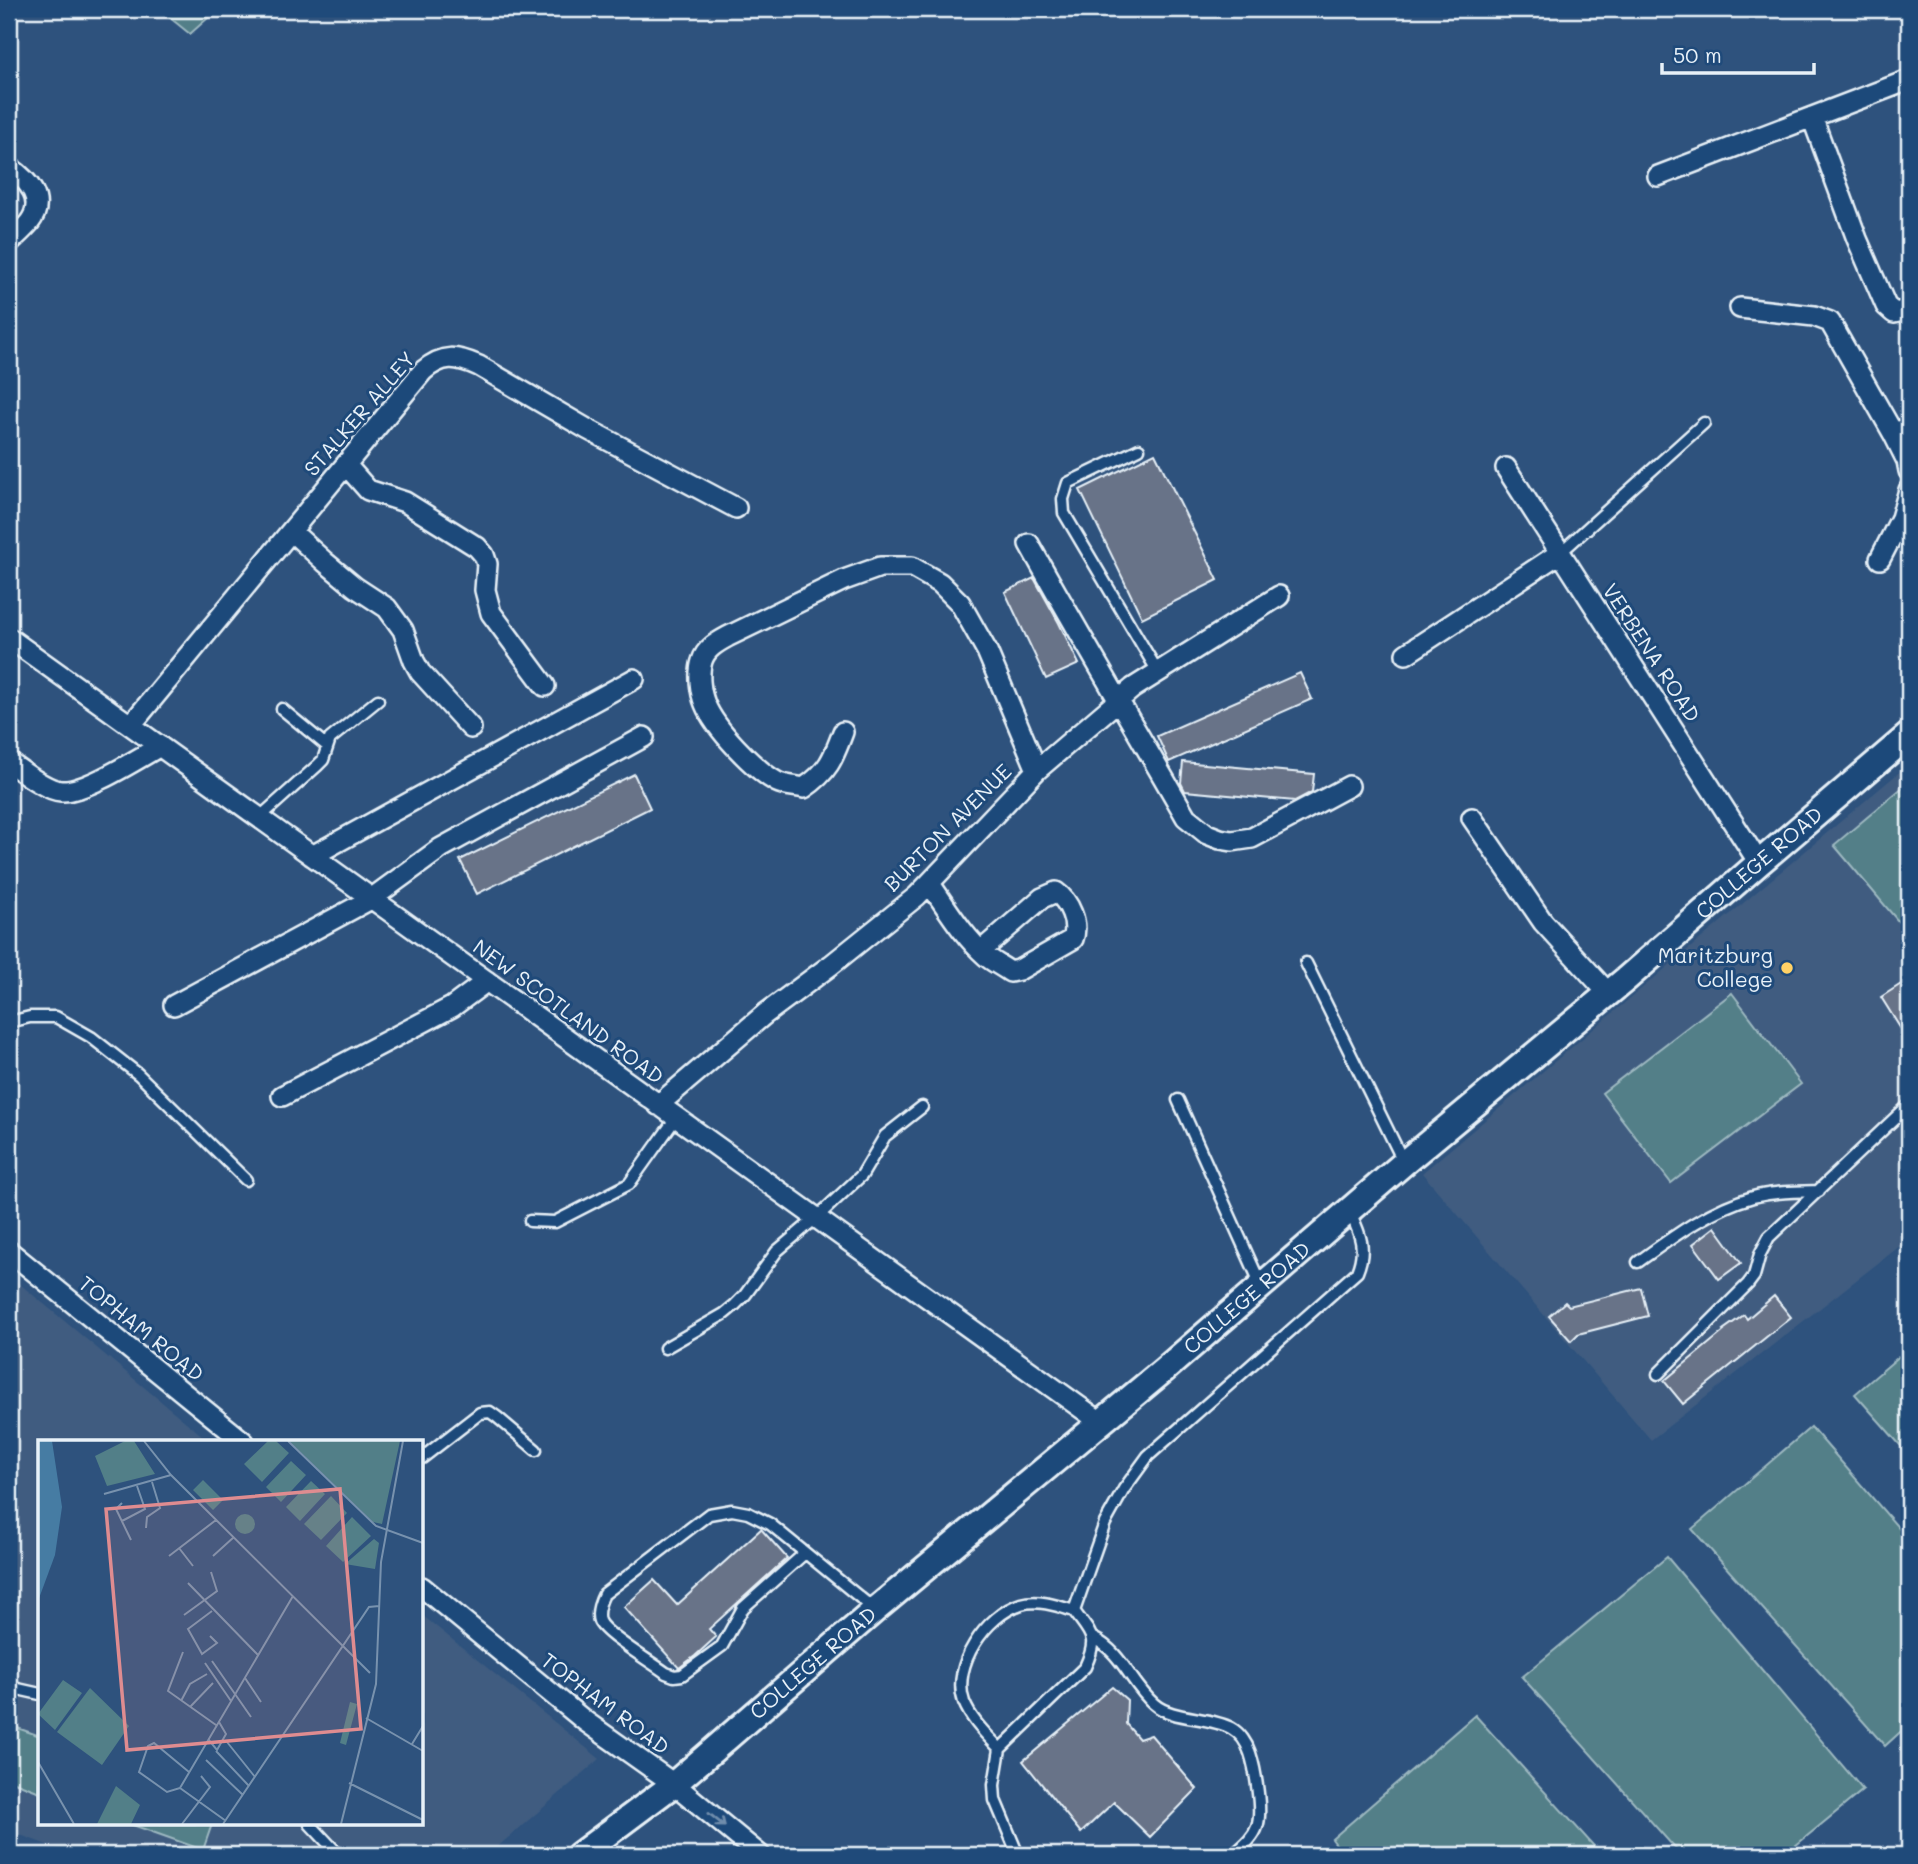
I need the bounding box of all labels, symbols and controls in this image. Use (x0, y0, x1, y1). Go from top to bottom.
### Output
scale bar (1662, 32, 1815, 76)
text: 50 m (1673, 41, 1722, 68)
street label: STALKER ALLEY (297, 345, 420, 481)
street label: VERBENA ROAD (1597, 578, 1707, 727)
street label: BURTON AVENUE (877, 757, 1016, 896)
street label: COLLEGE ROAD (1689, 800, 1827, 924)
street label: NEW SCOTLAND ROAD (468, 933, 669, 1089)
place label: Maritzburg College (1658, 941, 1773, 992)
marker: Maritzburg College (1779, 960, 1795, 976)
street label: COLLEGE ROAD (1177, 1235, 1315, 1359)
street label: TOPHAM ROAD (74, 1269, 210, 1387)
inset map (38, 1440, 424, 1826)
street label: COLLEGE ROAD (743, 1600, 881, 1724)
street label: TOPHAM ROAD (537, 1646, 675, 1760)
one-way arrow (708, 1812, 726, 1828)

